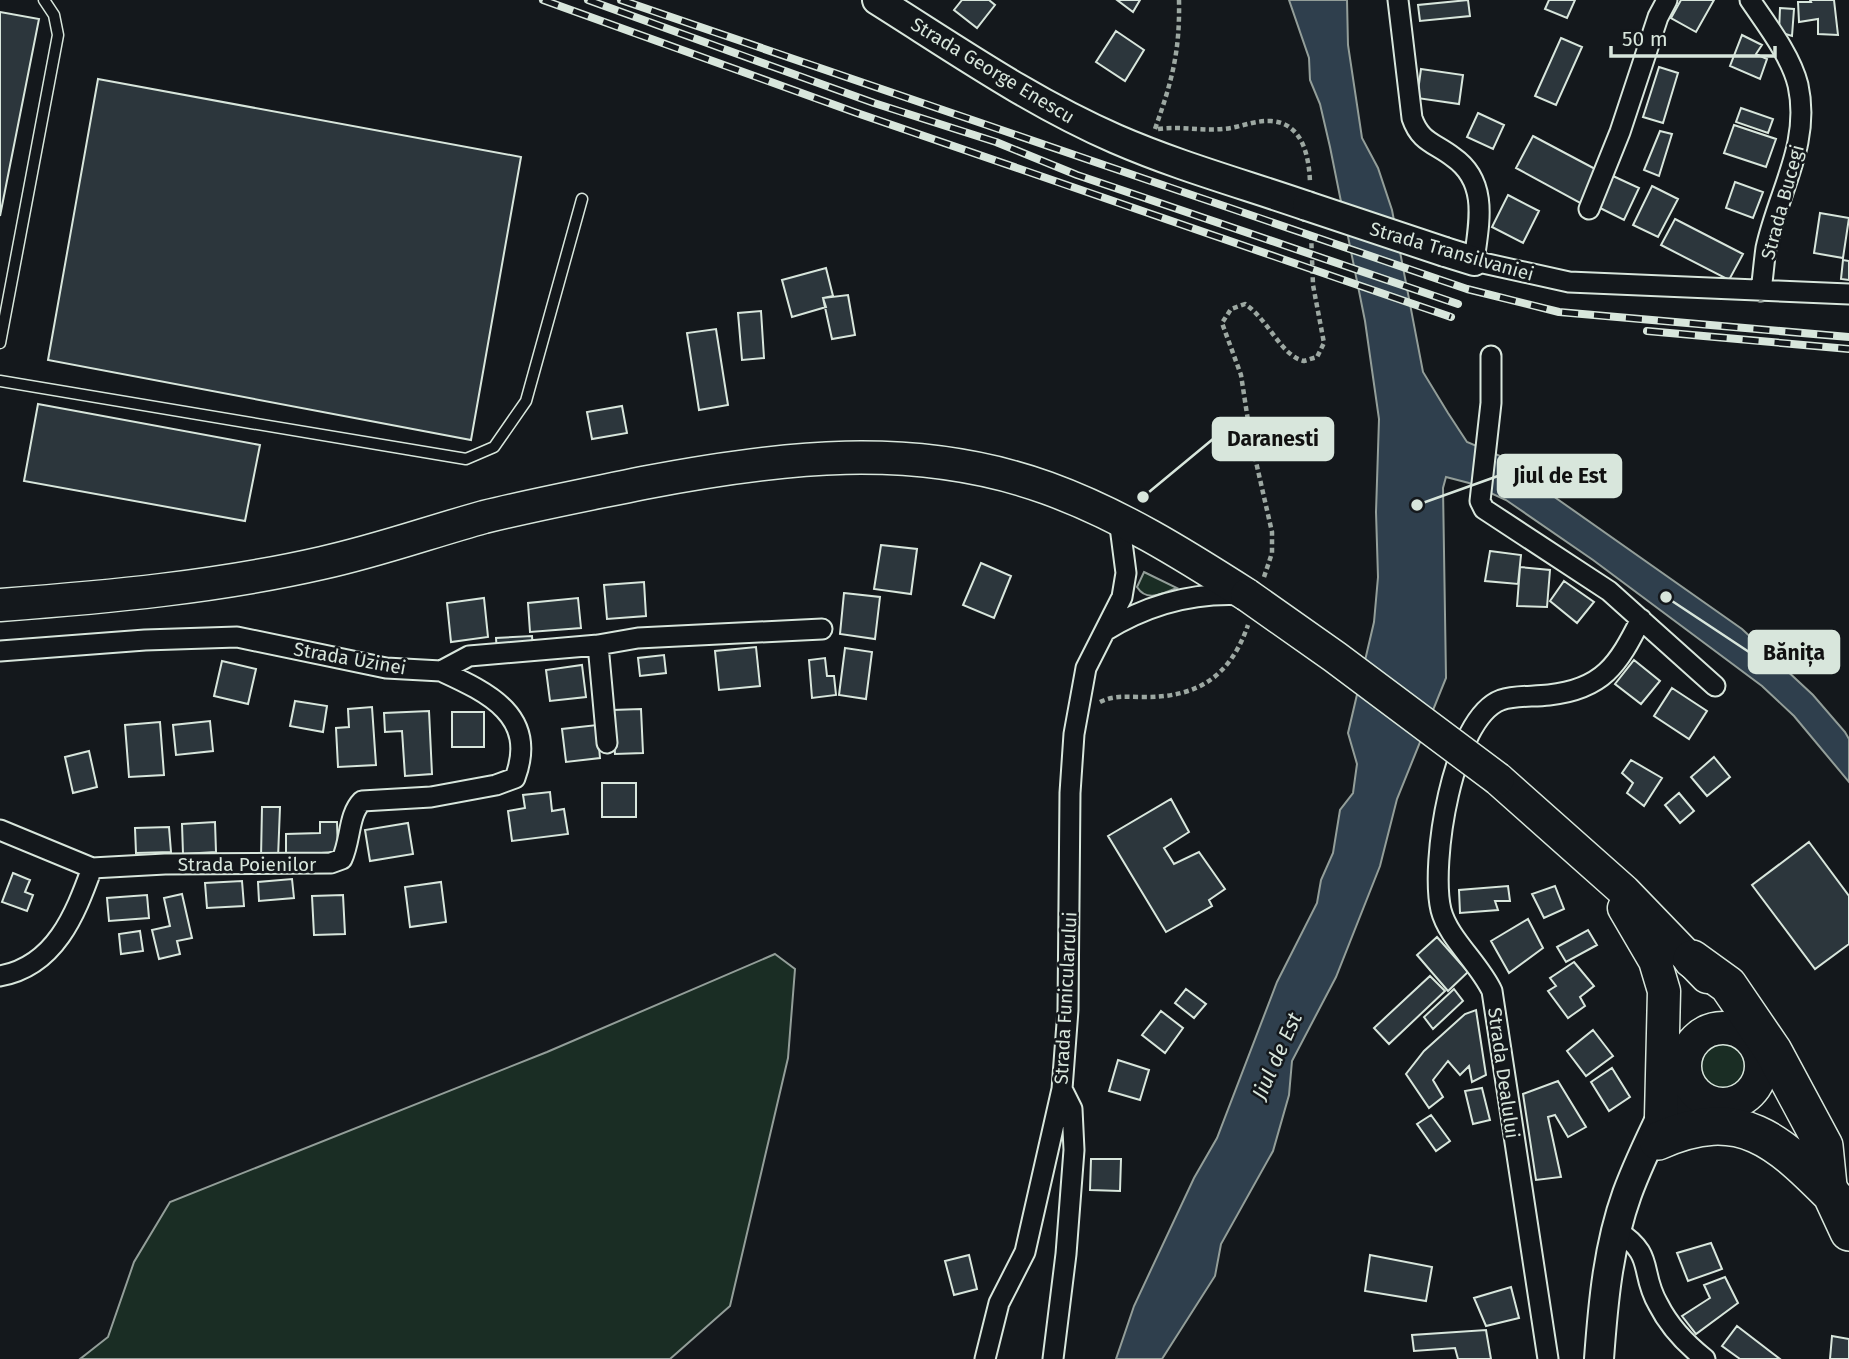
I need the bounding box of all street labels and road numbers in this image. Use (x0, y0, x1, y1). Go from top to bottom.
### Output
street label: Strada George Enescu (907, 12, 1079, 128)
street label: Strada Bucegi (1756, 142, 1809, 262)
street label: Strada Transilvaniei (1367, 217, 1537, 286)
street label: Strada Uzinei (292, 637, 408, 680)
street label: Strada Poienilor (178, 853, 317, 876)
street label: Strada Funicularului (1049, 911, 1082, 1085)
street label: Strada Dealului (1483, 1006, 1524, 1140)

